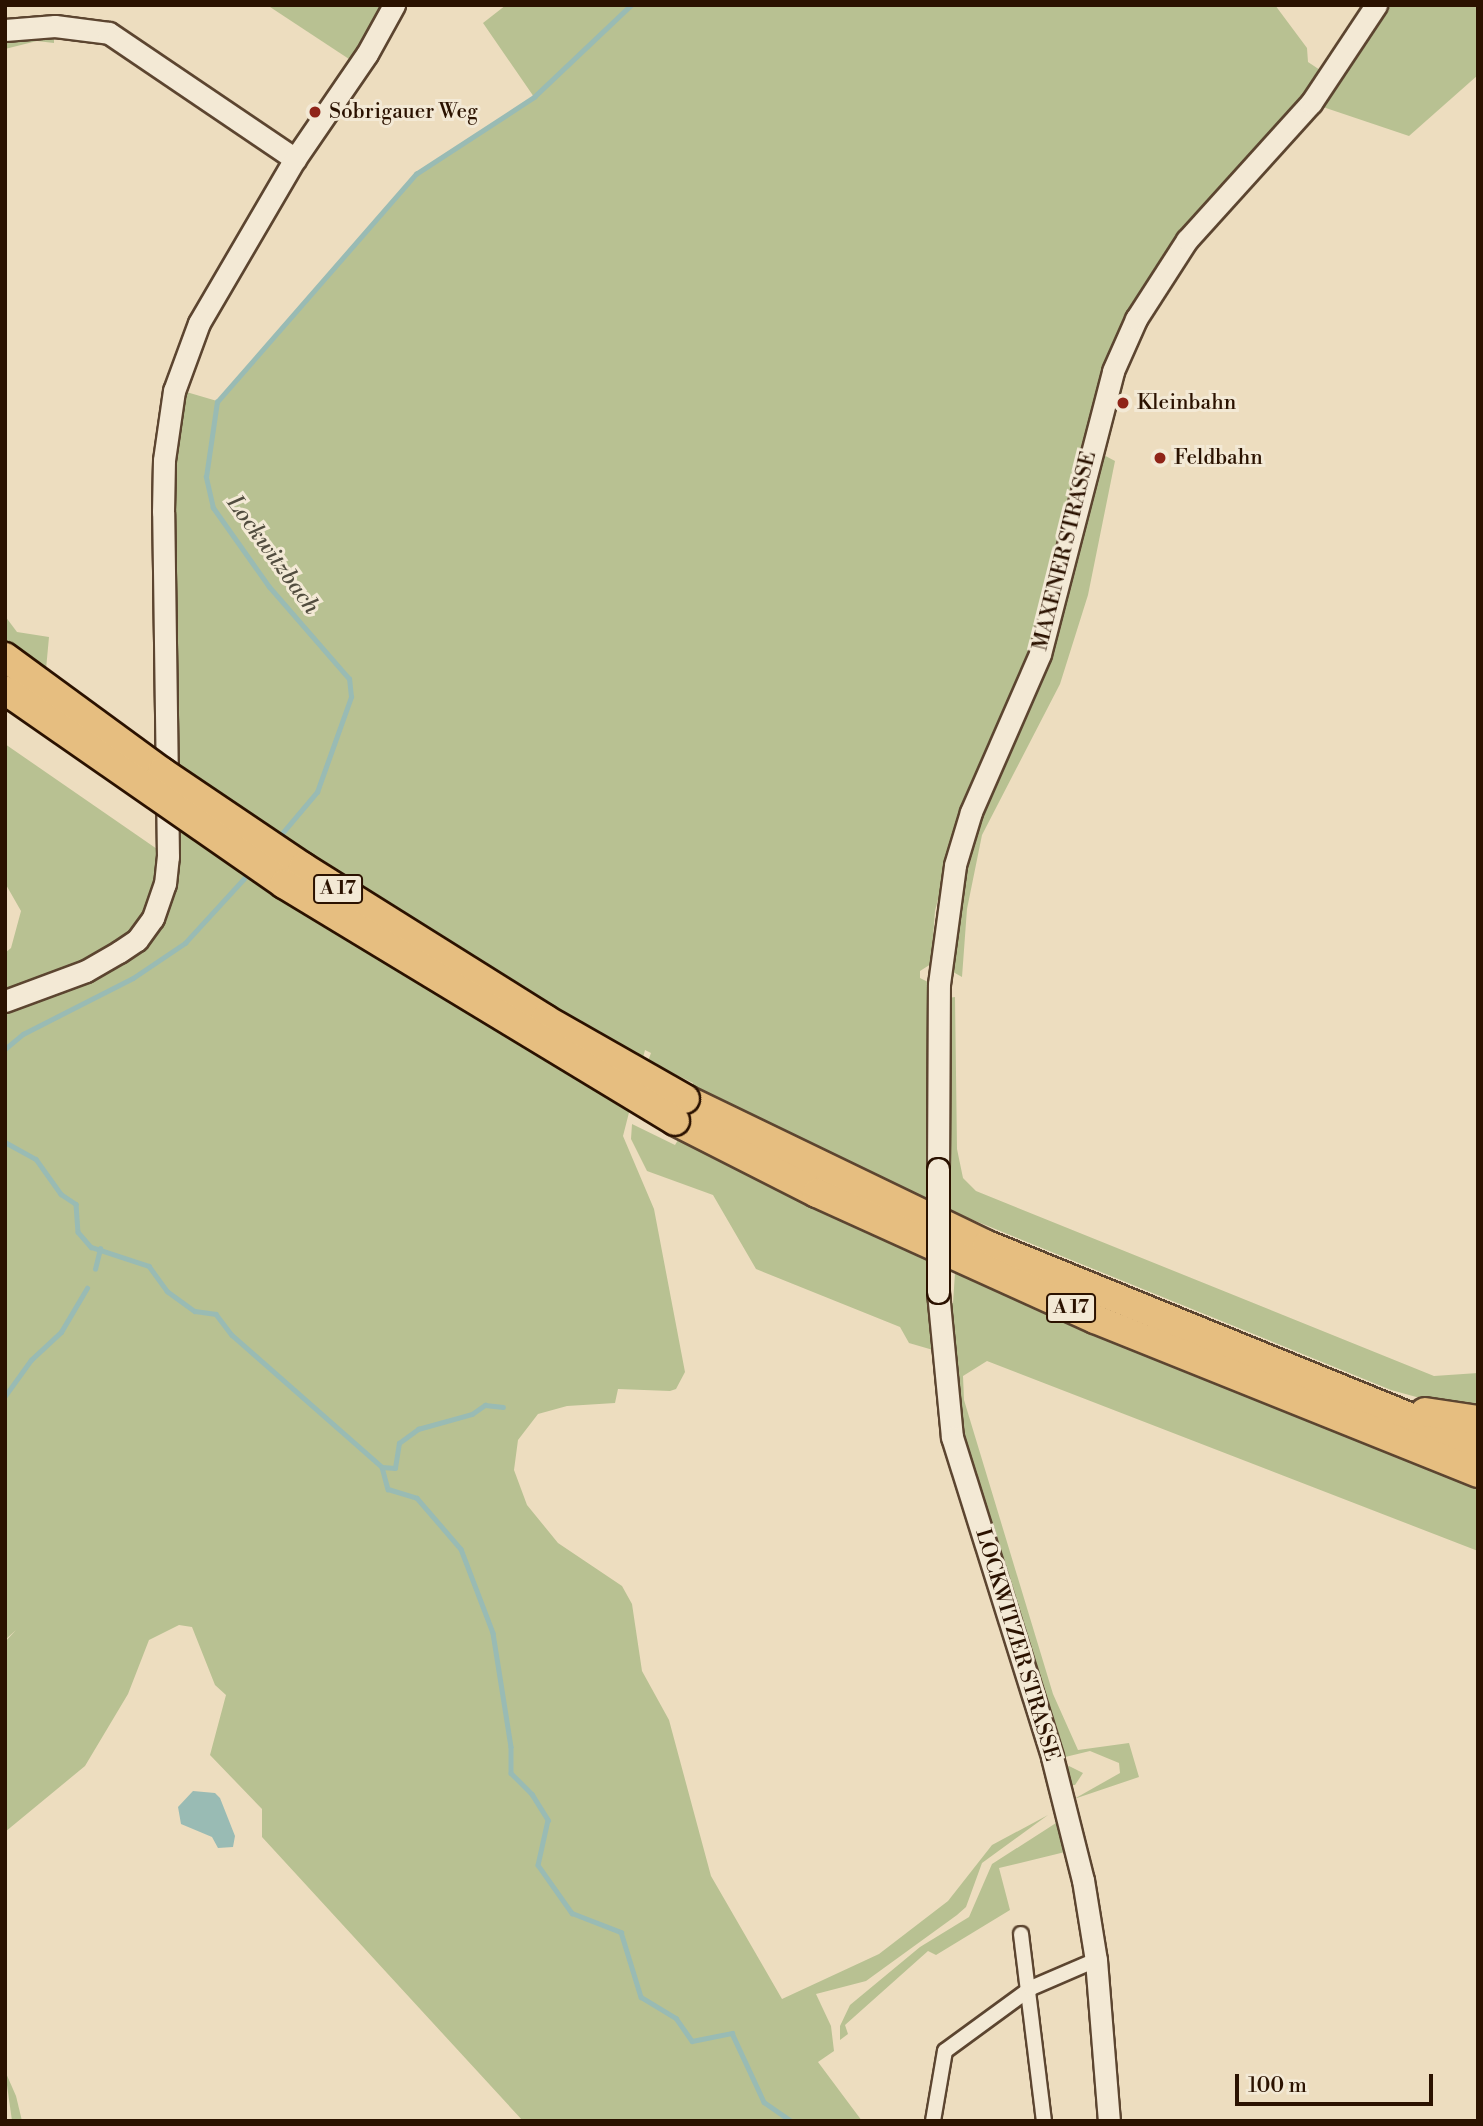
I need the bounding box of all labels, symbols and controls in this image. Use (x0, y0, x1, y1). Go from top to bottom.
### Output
place label: Sobrigauer Weg (329, 99, 478, 125)
marker: Sobrigauer Weg (307, 104, 323, 120)
place label: Kleinbahn (1137, 390, 1236, 416)
marker: Kleinbahn (1115, 395, 1131, 411)
place label: Feldbahn (1174, 445, 1263, 471)
street label: MAXENER STRASSE (1028, 449, 1102, 653)
marker: Feldbahn (1152, 450, 1168, 466)
water label: Lockwitzbach (221, 490, 325, 620)
road number: A 17 (312, 874, 364, 904)
road number: A 17 (1045, 1292, 1097, 1324)
street label: LOCKWITZER STRASSE (970, 1526, 1064, 1764)
scale bar (1238, 2060, 1436, 2104)
text: 100 m (1248, 2073, 1307, 2099)

